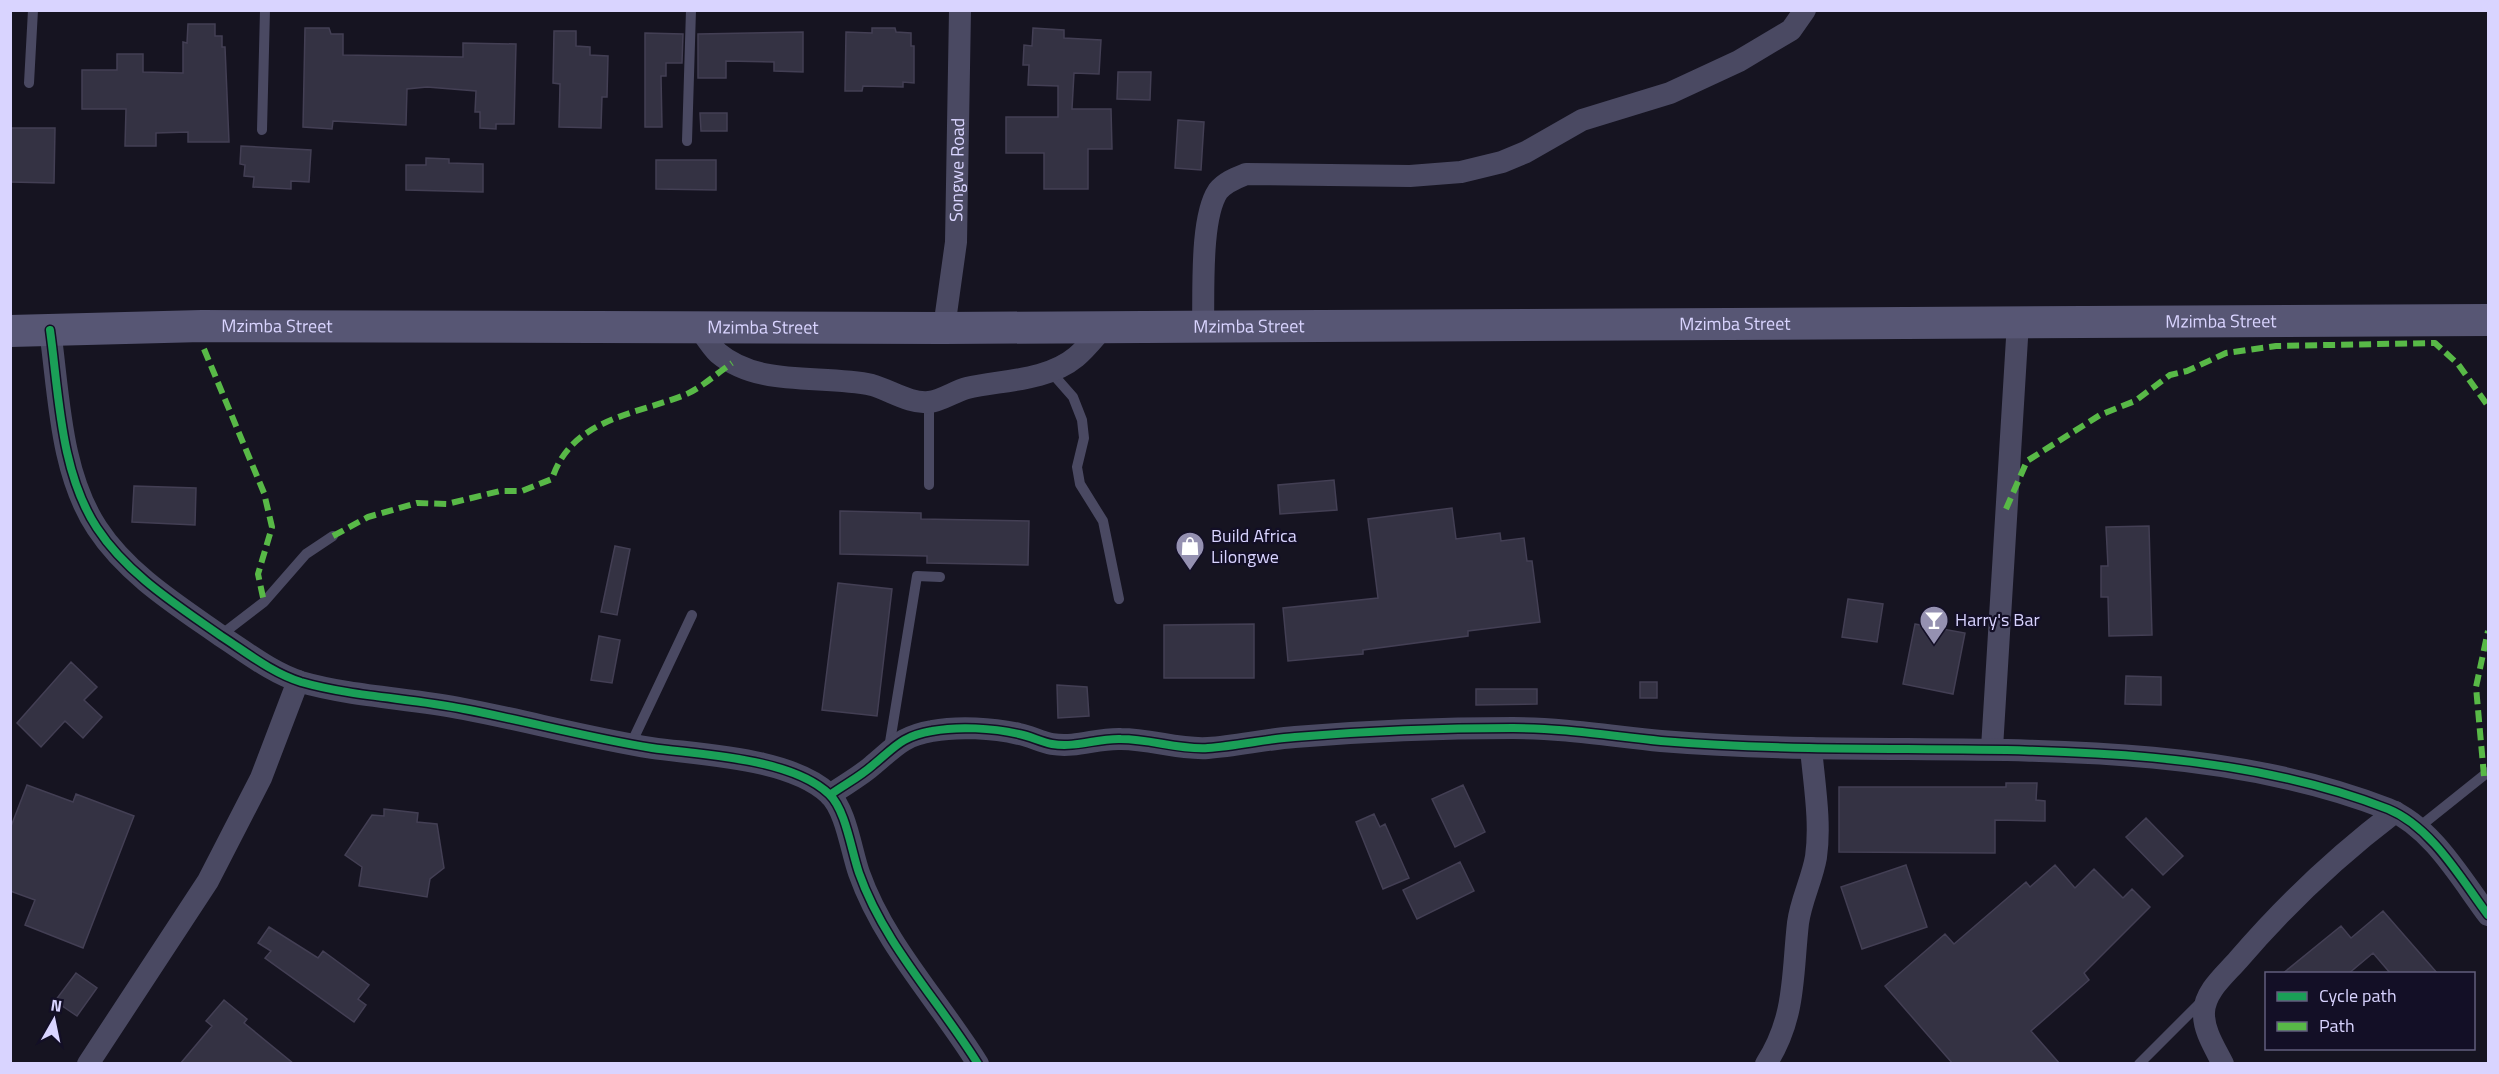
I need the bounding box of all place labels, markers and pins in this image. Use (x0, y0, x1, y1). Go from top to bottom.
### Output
place label: Build Africa Lilongwe (1211, 522, 1297, 570)
shop icon: Build Africa Lilongwe (1174, 530, 1206, 572)
bar icon: Harry's Bar (1918, 604, 1950, 646)
place label: Harry's Bar (1955, 606, 2040, 633)

